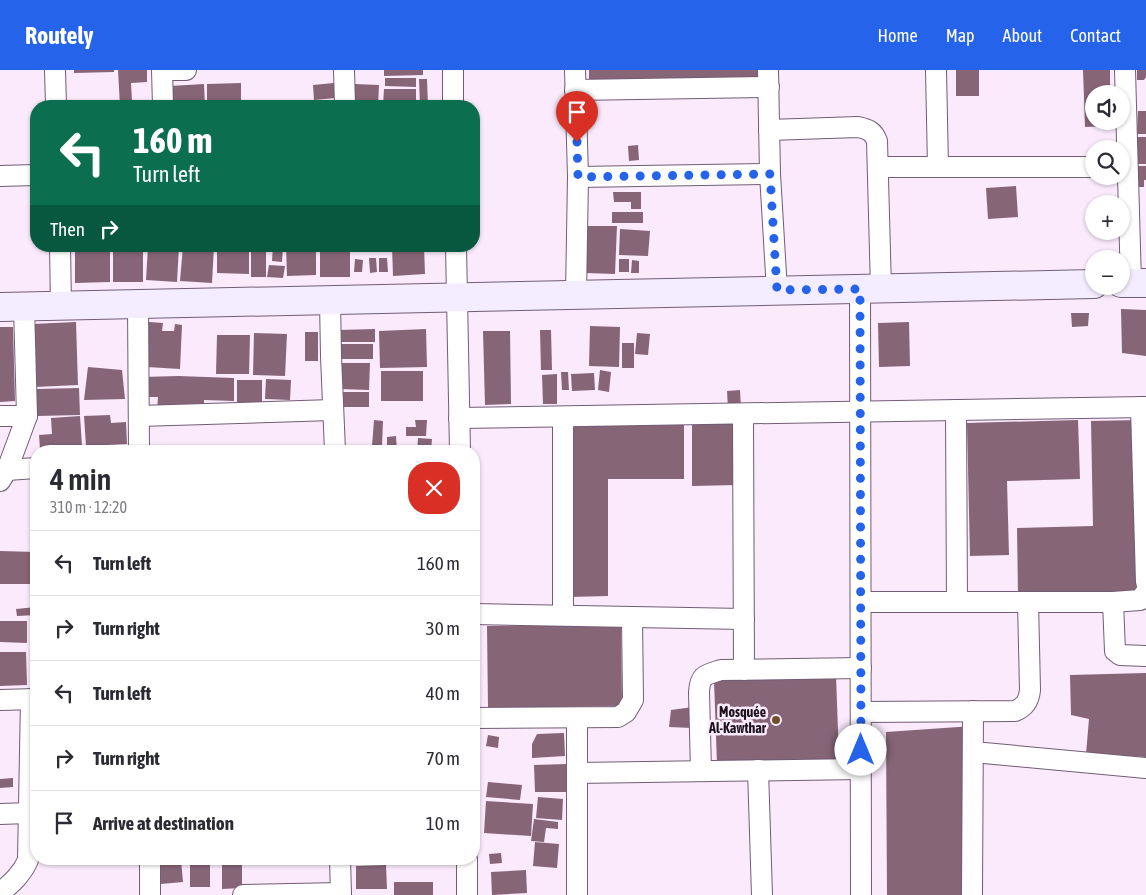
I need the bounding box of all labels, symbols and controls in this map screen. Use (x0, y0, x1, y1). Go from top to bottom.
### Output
text: Routely (25, 22, 93, 49)
text: Home (878, 25, 918, 46)
text: Map (946, 25, 975, 46)
text: About (1003, 25, 1042, 46)
text: Contact (1070, 25, 1121, 46)
map controls (1085, 85, 1130, 295)
button: sound (1085, 85, 1130, 130)
pin (556, 91, 598, 142)
icon: arrive (563, 98, 591, 126)
icon: left (50, 120, 115, 185)
text: 160 m (133, 120, 212, 160)
button: search (1085, 140, 1130, 185)
text: Turn left (133, 161, 200, 187)
button: + (1085, 195, 1130, 240)
icon: right (95, 215, 123, 243)
text: Then (50, 218, 85, 240)
button: − (1085, 250, 1130, 295)
text: 4 min (50, 462, 111, 496)
button: close (408, 462, 460, 514)
text: 310 m · 12:20 (50, 498, 127, 516)
icon: left (50, 549, 78, 577)
text: Turn left (93, 552, 151, 574)
text: 160 m (417, 552, 460, 574)
icon: right (50, 614, 78, 642)
text: Turn right (93, 617, 160, 639)
text: 30 m (426, 617, 460, 639)
icon: left (50, 679, 78, 707)
text: Turn left (93, 682, 151, 704)
text: 40 m (426, 682, 460, 704)
place label: Mosquée Al-Kawthar (708, 704, 767, 736)
marker: Mosquée Al-Kawthar (770, 714, 782, 726)
position arrow (834, 723, 886, 775)
icon: right (50, 744, 78, 772)
text: Turn right (93, 747, 160, 769)
text: 70 m (426, 747, 460, 769)
icon: arrive (50, 809, 78, 837)
text: Arrive at destination (93, 812, 234, 834)
text: 10 m (426, 812, 460, 834)

